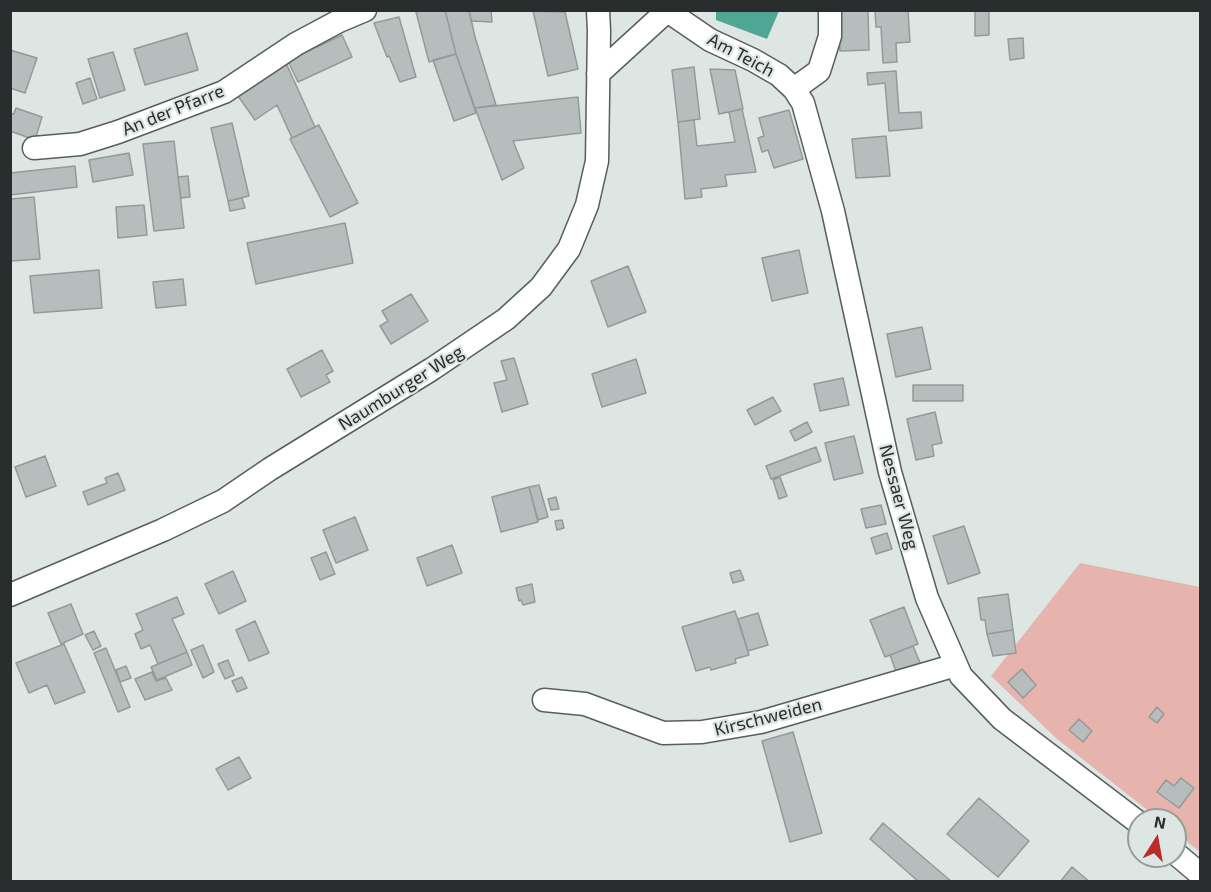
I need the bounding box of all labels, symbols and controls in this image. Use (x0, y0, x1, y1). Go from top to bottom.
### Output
street label: Am Teich (704, 28, 778, 82)
street label: An der Pfarre (119, 80, 227, 140)
street label: Naumburger Weg (334, 341, 468, 435)
street label: Nessaer Weg (875, 442, 923, 552)
street label: Kirschweiden (712, 693, 824, 741)
north arrow (1127, 808, 1187, 868)
text: N (1153, 811, 1168, 832)

